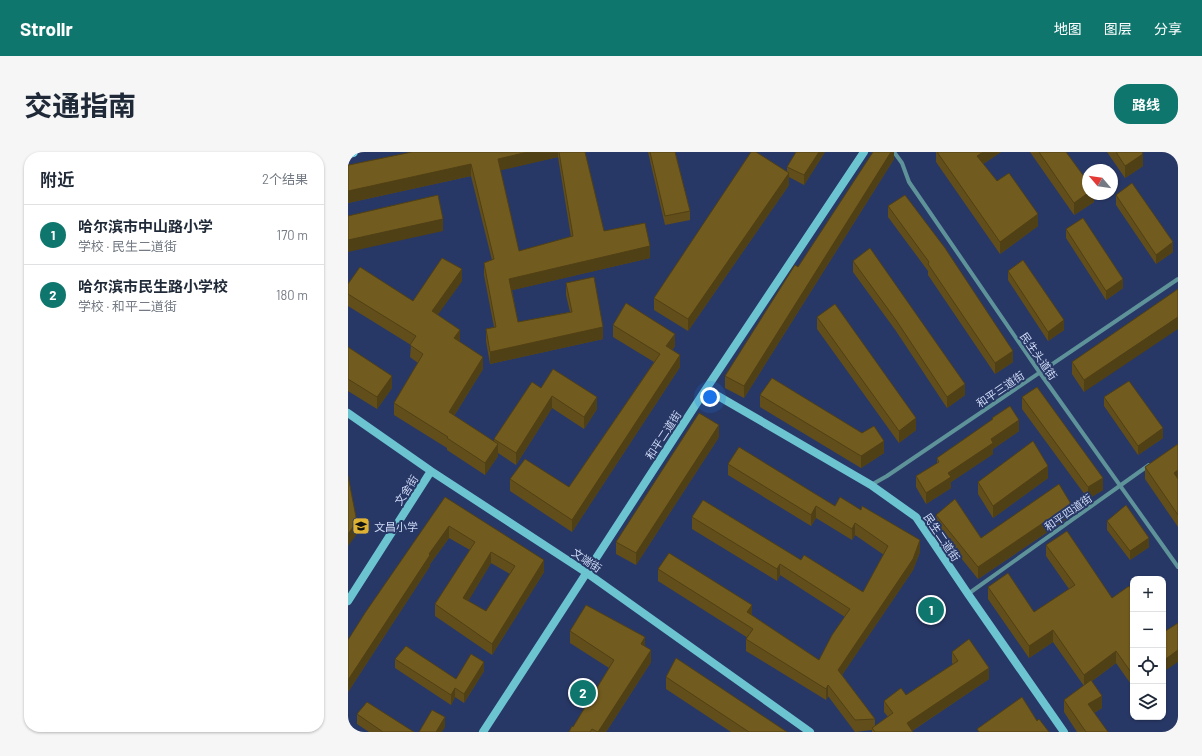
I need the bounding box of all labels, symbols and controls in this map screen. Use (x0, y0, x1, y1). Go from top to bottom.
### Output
text: Strollr (20, 17, 73, 40)
text: 地图 (1054, 20, 1082, 37)
text: 图层 (1104, 20, 1132, 37)
text: 分享 (1154, 20, 1182, 37)
button: 路线 (1114, 84, 1178, 124)
text: 交通指南 (24, 88, 136, 122)
north arrow (1082, 164, 1118, 200)
text: 附近 (40, 169, 74, 189)
text: 2个结果 (262, 171, 308, 187)
text: 哈尔滨市中山路小学 (78, 217, 213, 235)
text: 1 (51, 227, 55, 243)
text: 170 m (277, 227, 308, 243)
text: 学校 · 民生二道街 (78, 238, 177, 254)
text: 哈尔滨市民生路小学校 (78, 277, 228, 295)
text: 2 (49, 287, 57, 303)
text: 180 m (276, 287, 308, 303)
text: 学校 · 和平二道街 (78, 298, 177, 314)
street label: 民生头道街 (1018, 330, 1060, 382)
street label: 和平三道街 (974, 368, 1026, 410)
your location (700, 387, 720, 407)
street label: 和平二道街 (643, 408, 683, 462)
street label: 文舍街 (392, 473, 420, 507)
street label: 和平四道街 (1042, 491, 1094, 533)
street label: 民生二道街 (921, 511, 963, 563)
school or university icon: 文昌小学 (351, 516, 371, 536)
place label: 文昌小学 (374, 520, 418, 533)
street label: 文端街 (570, 545, 604, 575)
map controls (1130, 576, 1166, 720)
button: + (1130, 576, 1166, 612)
pin: 1 (918, 595, 944, 625)
button: − (1130, 612, 1166, 648)
button: locate (1130, 648, 1166, 684)
pin: 2 (570, 678, 596, 708)
button: layers (1130, 684, 1166, 720)

